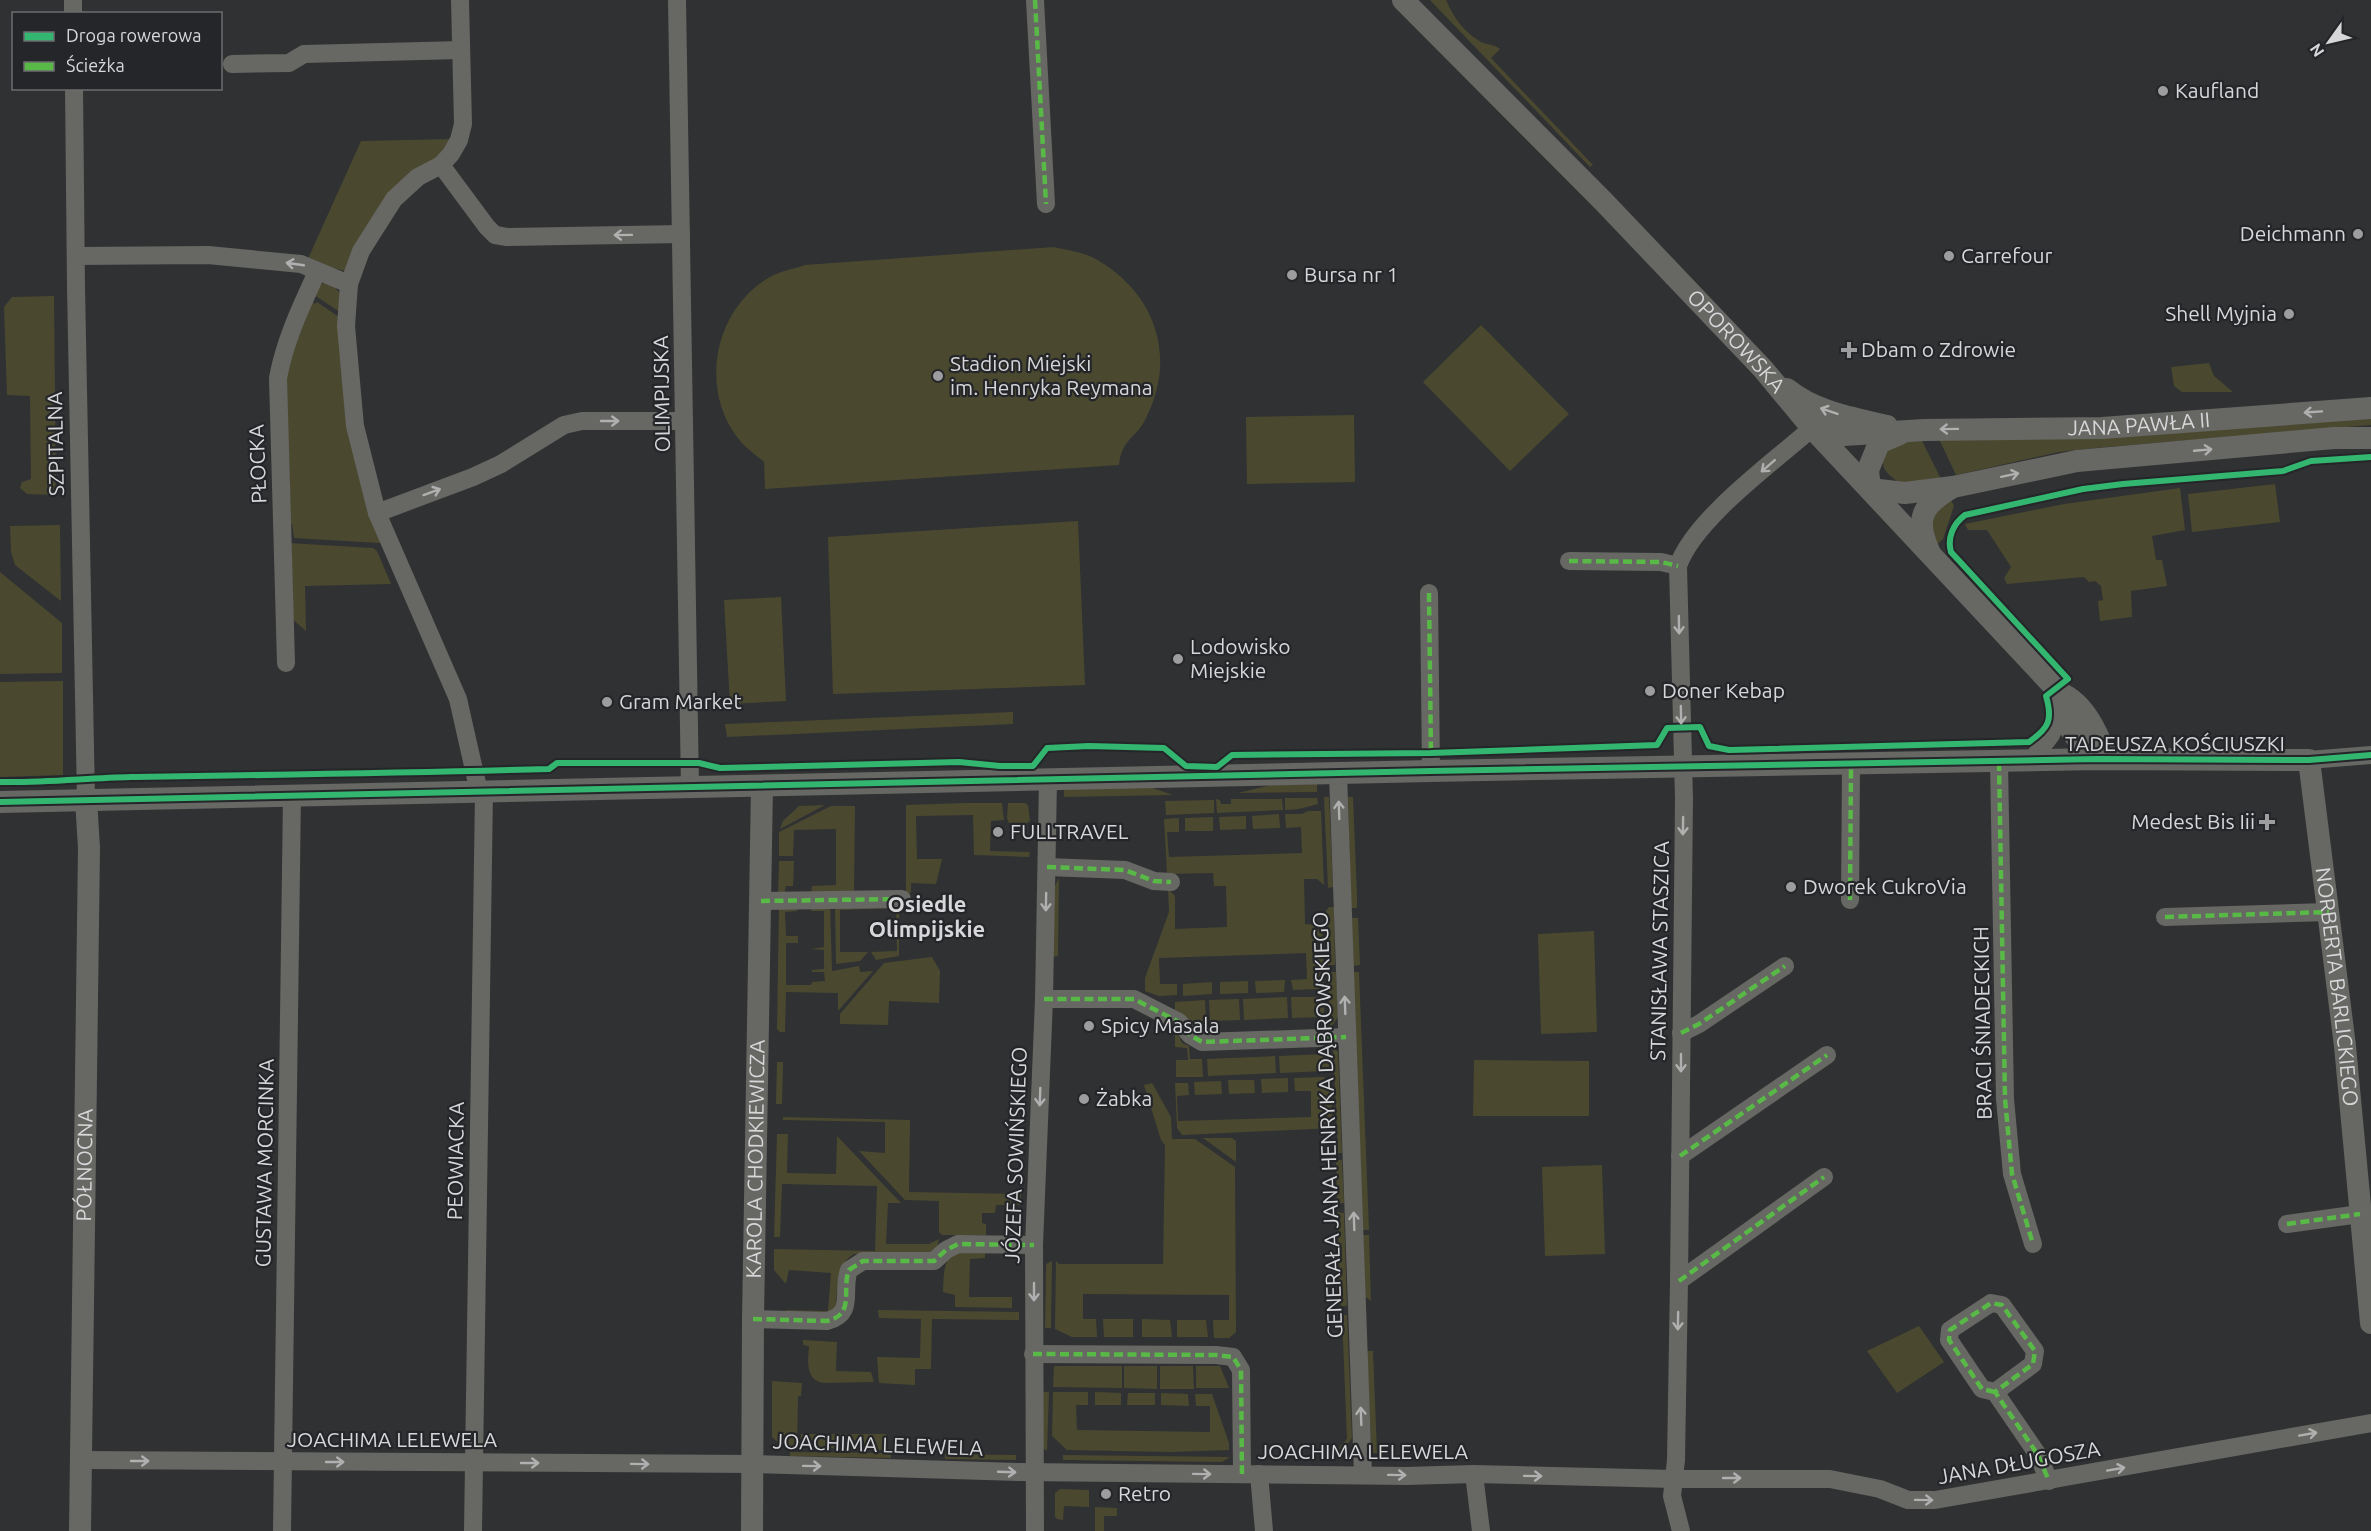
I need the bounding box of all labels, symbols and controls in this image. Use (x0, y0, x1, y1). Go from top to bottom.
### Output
legend (12, 12, 222, 90)
north arrow (2299, 12, 2359, 72)
text: Droga rowerowa (66, 25, 202, 45)
text: N (2306, 40, 2327, 60)
text: Ścieżka (66, 54, 125, 75)
place label: Kaufland (2175, 78, 2259, 102)
marker: Kaufland (2156, 84, 2170, 98)
place label: Deichmann (2240, 221, 2346, 245)
marker: Deichmann (2351, 227, 2365, 241)
one-way arrow (613, 229, 633, 241)
place label: Carrefour (1961, 243, 2052, 267)
marker: Carrefour (1942, 249, 1956, 263)
one-way arrow (285, 259, 305, 270)
place label: Bursa nr 1 (1304, 262, 1399, 286)
marker: Bursa nr 1 (1285, 268, 1299, 282)
street label: OPOROWSKA (1683, 284, 1791, 397)
place label: Shell Myjnia (2165, 301, 2277, 325)
marker: Shell Myjnia (2282, 307, 2296, 321)
street label: OLIMPIJSKA (648, 335, 674, 453)
place label: Dbam o Zdrowie (1861, 337, 2016, 361)
marker: Dbam o Zdrowie (1842, 343, 1856, 357)
place label: Stadion Miejski im. Henryka Reymana (950, 351, 1153, 399)
marker: Stadion Miejski im. Henryka Reymana (931, 369, 945, 383)
street label: SZPITALNA (42, 391, 68, 496)
one-way arrow (1820, 405, 1839, 416)
street label: JANA PAWŁA II (2068, 407, 2211, 439)
one-way arrow (2303, 407, 2323, 418)
one-way arrow (600, 415, 620, 427)
street label: PŁOCKA (244, 424, 270, 504)
one-way arrow (1939, 424, 1959, 435)
one-way arrow (2192, 444, 2212, 455)
one-way arrow (1760, 460, 1776, 473)
one-way arrow (2000, 469, 2019, 480)
one-way arrow (422, 486, 441, 497)
one-way arrow (1673, 614, 1685, 634)
place label: Lodowisko Miejskie (1190, 634, 1291, 682)
marker: Lodowisko Miejskie (1171, 652, 1185, 666)
place label: Doner Kebap (1662, 678, 1785, 702)
marker: Doner Kebap (1643, 684, 1657, 698)
place label: Gram Market (619, 689, 742, 713)
marker: Gram Market (600, 695, 614, 709)
one-way arrow (1675, 705, 1686, 725)
street label: TADEUSZA KOŚCIUSZKI (2065, 731, 2285, 755)
one-way arrow (1333, 801, 1345, 821)
place label: Medest Bis Iii (2131, 809, 2255, 833)
marker: Medest Bis Iii (2260, 815, 2274, 829)
one-way arrow (1678, 816, 1689, 836)
place label: FULLTRAVEL (1010, 819, 1129, 843)
marker: FULLTRAVEL (991, 825, 1005, 839)
street label: STANISŁAWA STASZICA (1645, 840, 1673, 1061)
street label: NORBERTA BARLICKIEGO (2312, 866, 2364, 1107)
place label: Dworek CukroVia (1803, 874, 1967, 898)
marker: Dworek CukroVia (1784, 880, 1798, 894)
district label: Osiedle Olimpijskie (869, 891, 985, 941)
one-way arrow (1040, 891, 1052, 911)
street label: GENERAŁA JANA HENRYKA DĄBROWSKIEGO (1308, 911, 1346, 1339)
street label: BRACI ŚNIADECKICH (1968, 926, 1996, 1120)
one-way arrow (1339, 996, 1351, 1016)
place label: Spicy Masala (1101, 1013, 1220, 1037)
marker: Spicy Masala (1082, 1019, 1096, 1033)
street label: KAROLA CHODKIEWICZA (741, 1039, 769, 1279)
street label: JÓZEFA SOWIŃSKIEGO (999, 1046, 1031, 1264)
one-way arrow (1675, 1053, 1687, 1073)
street label: GUSTAWA MORCINKA (250, 1058, 278, 1268)
one-way arrow (1034, 1086, 1046, 1106)
place label: Żabka (1096, 1086, 1152, 1110)
marker: Żabka (1077, 1092, 1091, 1106)
street label: PEOWIACKA (442, 1101, 468, 1220)
street label: PÓŁNOCNA (71, 1108, 97, 1222)
one-way arrow (1348, 1212, 1359, 1232)
one-way arrow (1028, 1281, 1040, 1301)
one-way arrow (1672, 1311, 1684, 1331)
one-way arrow (1356, 1406, 1367, 1426)
street label: JOACHIMA LELEWELA (287, 1427, 498, 1451)
street label: JOACHIMA LELEWELA (772, 1428, 984, 1460)
one-way arrow (2298, 1428, 2317, 1439)
street label: JANA DŁUGOSZA (1936, 1436, 2102, 1488)
street label: JOACHIMA LELEWELA (1258, 1439, 1469, 1463)
one-way arrow (129, 1455, 149, 1467)
one-way arrow (324, 1456, 344, 1468)
one-way arrow (519, 1457, 539, 1469)
one-way arrow (629, 1458, 649, 1470)
one-way arrow (802, 1460, 822, 1471)
one-way arrow (2106, 1463, 2126, 1474)
one-way arrow (997, 1466, 1017, 1478)
one-way arrow (1192, 1468, 1212, 1480)
one-way arrow (1387, 1469, 1407, 1481)
one-way arrow (1522, 1470, 1542, 1481)
one-way arrow (1722, 1472, 1742, 1484)
place label: Retro (1118, 1481, 1171, 1505)
marker: Retro (1099, 1487, 1113, 1501)
one-way arrow (1913, 1494, 1933, 1506)

